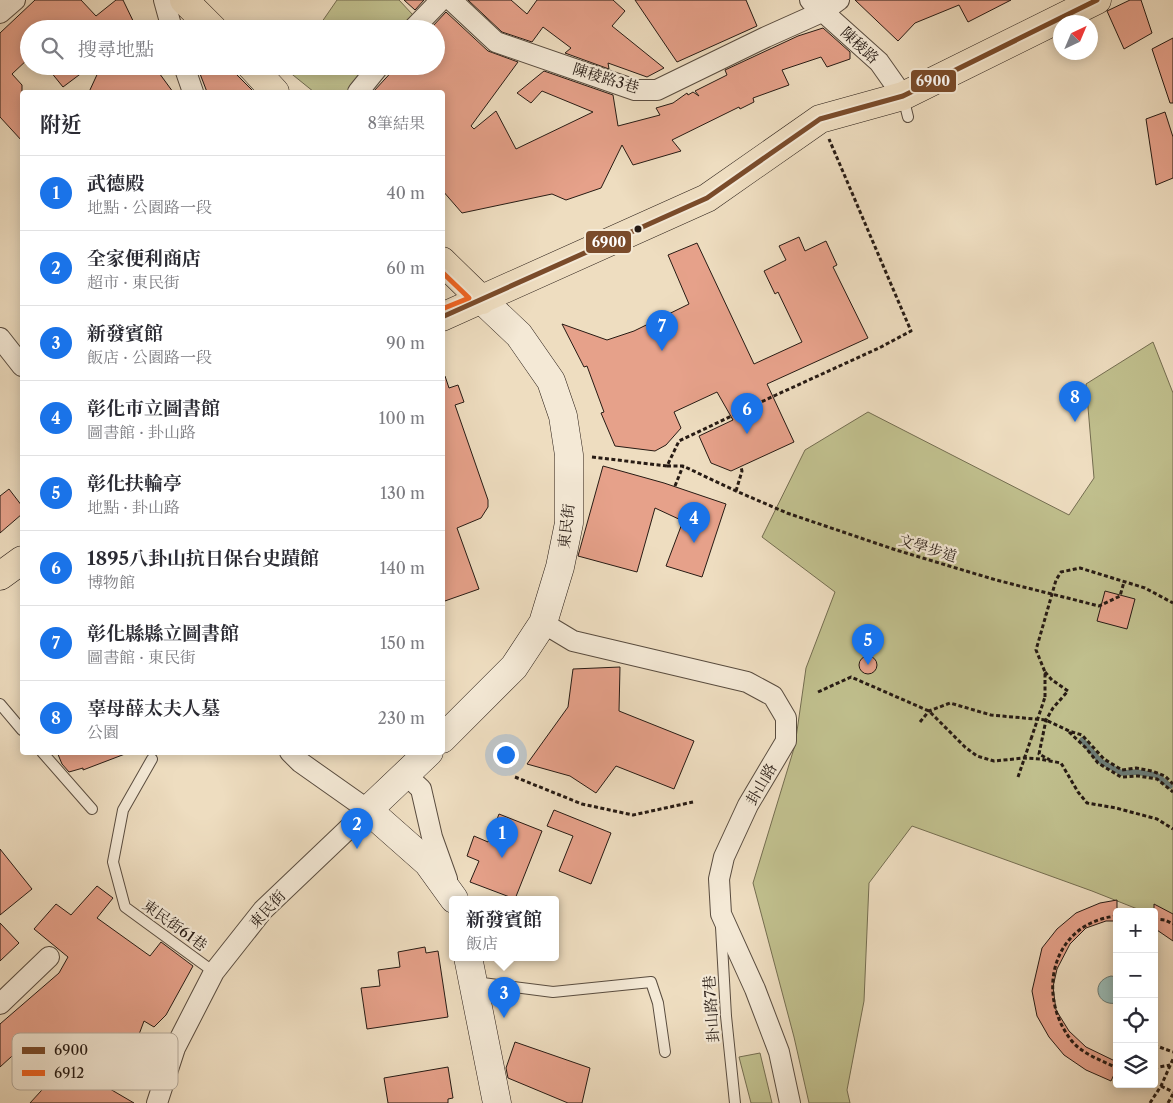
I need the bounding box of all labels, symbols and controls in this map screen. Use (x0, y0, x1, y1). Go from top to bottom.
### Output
north arrow (1053, 15, 1098, 60)
search box (20, 20, 445, 75)
street label: 陳稜路 (837, 23, 883, 67)
icon: search (38, 34, 66, 62)
text: 搜尋地點 (78, 38, 154, 61)
street label: 陳稜路3巷 (571, 59, 641, 97)
line badge: 6900 (910, 69, 957, 93)
text: 6900 (916, 72, 950, 90)
text: 附近 (40, 112, 82, 137)
text: 8筆結果 (368, 113, 425, 133)
text: 武德殿 (87, 172, 144, 195)
text: 1 (52, 183, 60, 203)
text: 40 m (386, 183, 425, 203)
text: 地點 · 公園路一段 (87, 197, 212, 217)
unlabelled marker (633, 224, 643, 234)
line badge: 6900 (585, 230, 632, 254)
text: 6900 (592, 233, 626, 251)
text: 全家便利商店 (87, 247, 201, 270)
text: 2 (51, 258, 61, 278)
text: 60 m (386, 258, 425, 278)
text: 超市 · 東民街 (87, 272, 180, 292)
pin: 7 (646, 310, 678, 351)
text: 新發賓館 (87, 322, 163, 345)
text: 3 (51, 333, 61, 353)
text: 90 m (386, 333, 425, 353)
text: 飯店 · 公園路一段 (87, 347, 212, 367)
pin: 8 (1059, 381, 1091, 422)
pin: 6 (731, 393, 763, 434)
text: 彰化市立圖書館 (87, 397, 220, 420)
text: 4 (51, 408, 61, 428)
text: 100 m (379, 408, 425, 428)
text: 圖書館 · 卦山路 (87, 422, 196, 442)
text: 彰化扶輪亭 (87, 472, 182, 495)
text: 5 (52, 483, 60, 503)
text: 130 m (380, 483, 425, 503)
text: 地點 · 卦山路 (87, 497, 180, 517)
pin: 4 (678, 502, 710, 543)
street label: 東民街 (554, 503, 578, 549)
street label: 文學步道 (897, 530, 959, 566)
text: 1895八卦山抗日保台史蹟館 (87, 547, 319, 570)
text: 6 (51, 558, 61, 578)
text: 140 m (380, 558, 425, 578)
text: 博物館 (87, 572, 135, 592)
text: 彰化縣縣立圖書館 (87, 622, 239, 645)
pin: 5 (852, 624, 884, 665)
text: 7 (52, 633, 60, 653)
text: 150 m (380, 633, 425, 653)
text: 圖書館 · 東民街 (87, 647, 196, 667)
text: 辜母薛太夫人墓 (87, 697, 220, 720)
text: 8 (51, 708, 61, 728)
text: 230 m (378, 708, 425, 728)
text: 公園 (87, 722, 119, 742)
your location (493, 742, 519, 768)
street label: 卦山路 (742, 760, 780, 808)
pin: 2 (341, 808, 373, 849)
pin: 1 (486, 817, 518, 858)
street label: 東民街 (245, 886, 289, 932)
street label: 東民街61巷 (139, 895, 211, 955)
popup (449, 896, 559, 961)
text: 新發賓館 (466, 908, 542, 931)
map controls (1113, 908, 1158, 1088)
button: + (1113, 908, 1158, 953)
text: 飯店 (466, 933, 498, 953)
button: − (1113, 953, 1158, 998)
street label: 卦山路7巷 (699, 975, 723, 1043)
pin: 3 (488, 977, 520, 1018)
button: locate (1113, 998, 1158, 1043)
legend (12, 1033, 178, 1090)
text: 6900 (54, 1041, 88, 1059)
button: layers (1113, 1043, 1158, 1088)
text: 6912 (54, 1064, 84, 1082)

